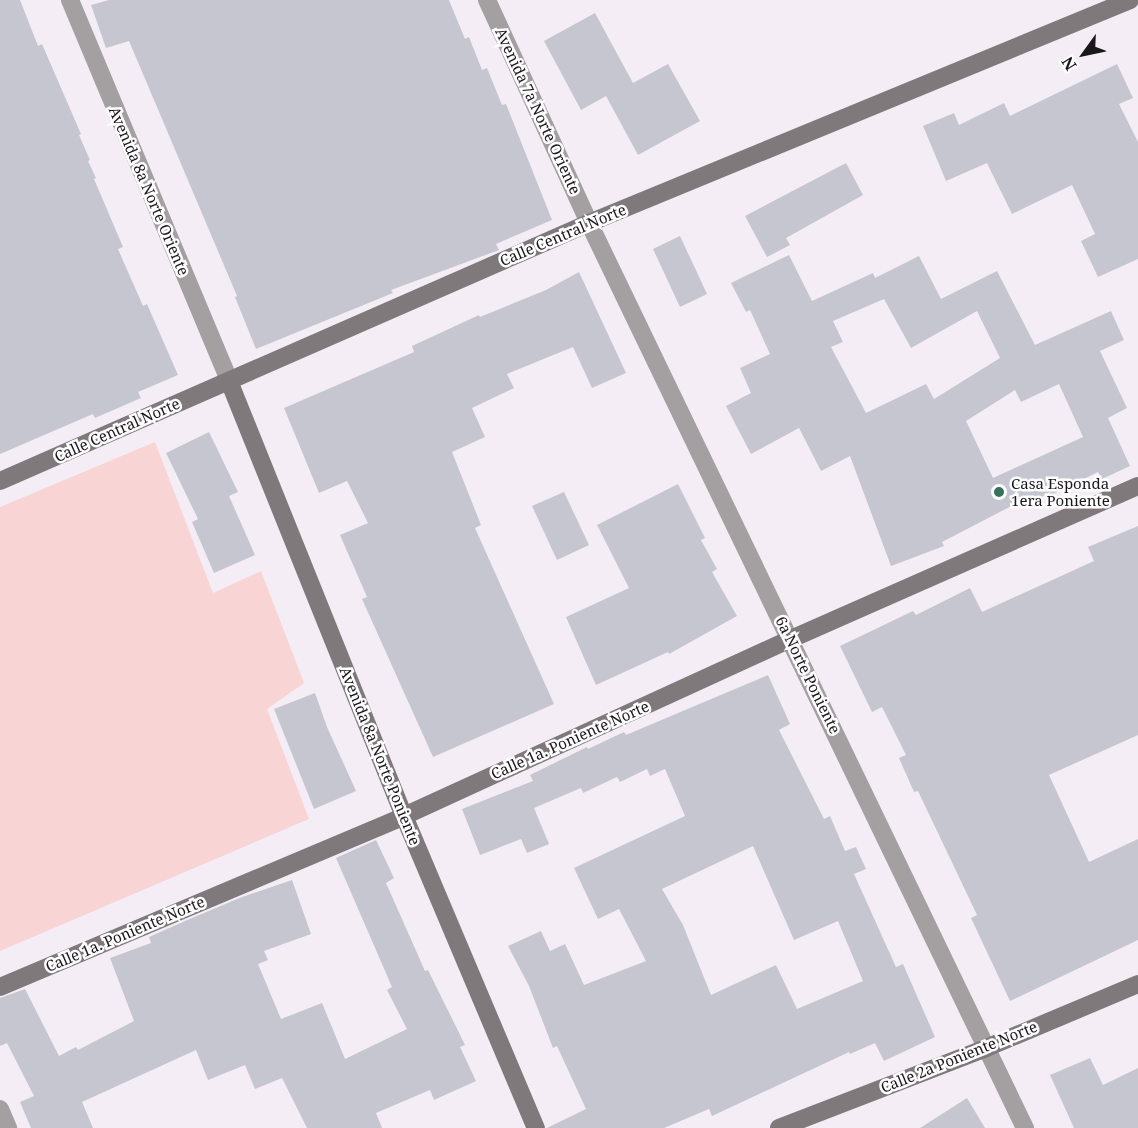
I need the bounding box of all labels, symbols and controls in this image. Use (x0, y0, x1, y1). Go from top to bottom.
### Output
north arrow (1054, 24, 1114, 84)
street label: Avenida 7a Norte Oriente (491, 25, 585, 197)
text: N (1056, 53, 1082, 75)
street label: Avenida 8a Norte Oriente (105, 104, 193, 278)
street label: Calle Central Norte (497, 200, 629, 270)
street label: Calle Central Norte (52, 394, 182, 466)
place label: Casa Esponda 1era Poniente (1011, 474, 1110, 509)
marker: Casa Esponda 1era Poniente (992, 485, 1006, 499)
street label: 6a Norte Poniente (772, 613, 844, 737)
street label: Avenida 8a Norte Poniente (336, 664, 424, 848)
street label: Calle 1a. Poniente Norte (488, 697, 652, 783)
street label: Calle 1a. Poniente Norte (43, 892, 207, 976)
street label: Calle 2a Poniente Norte (878, 1017, 1040, 1097)

